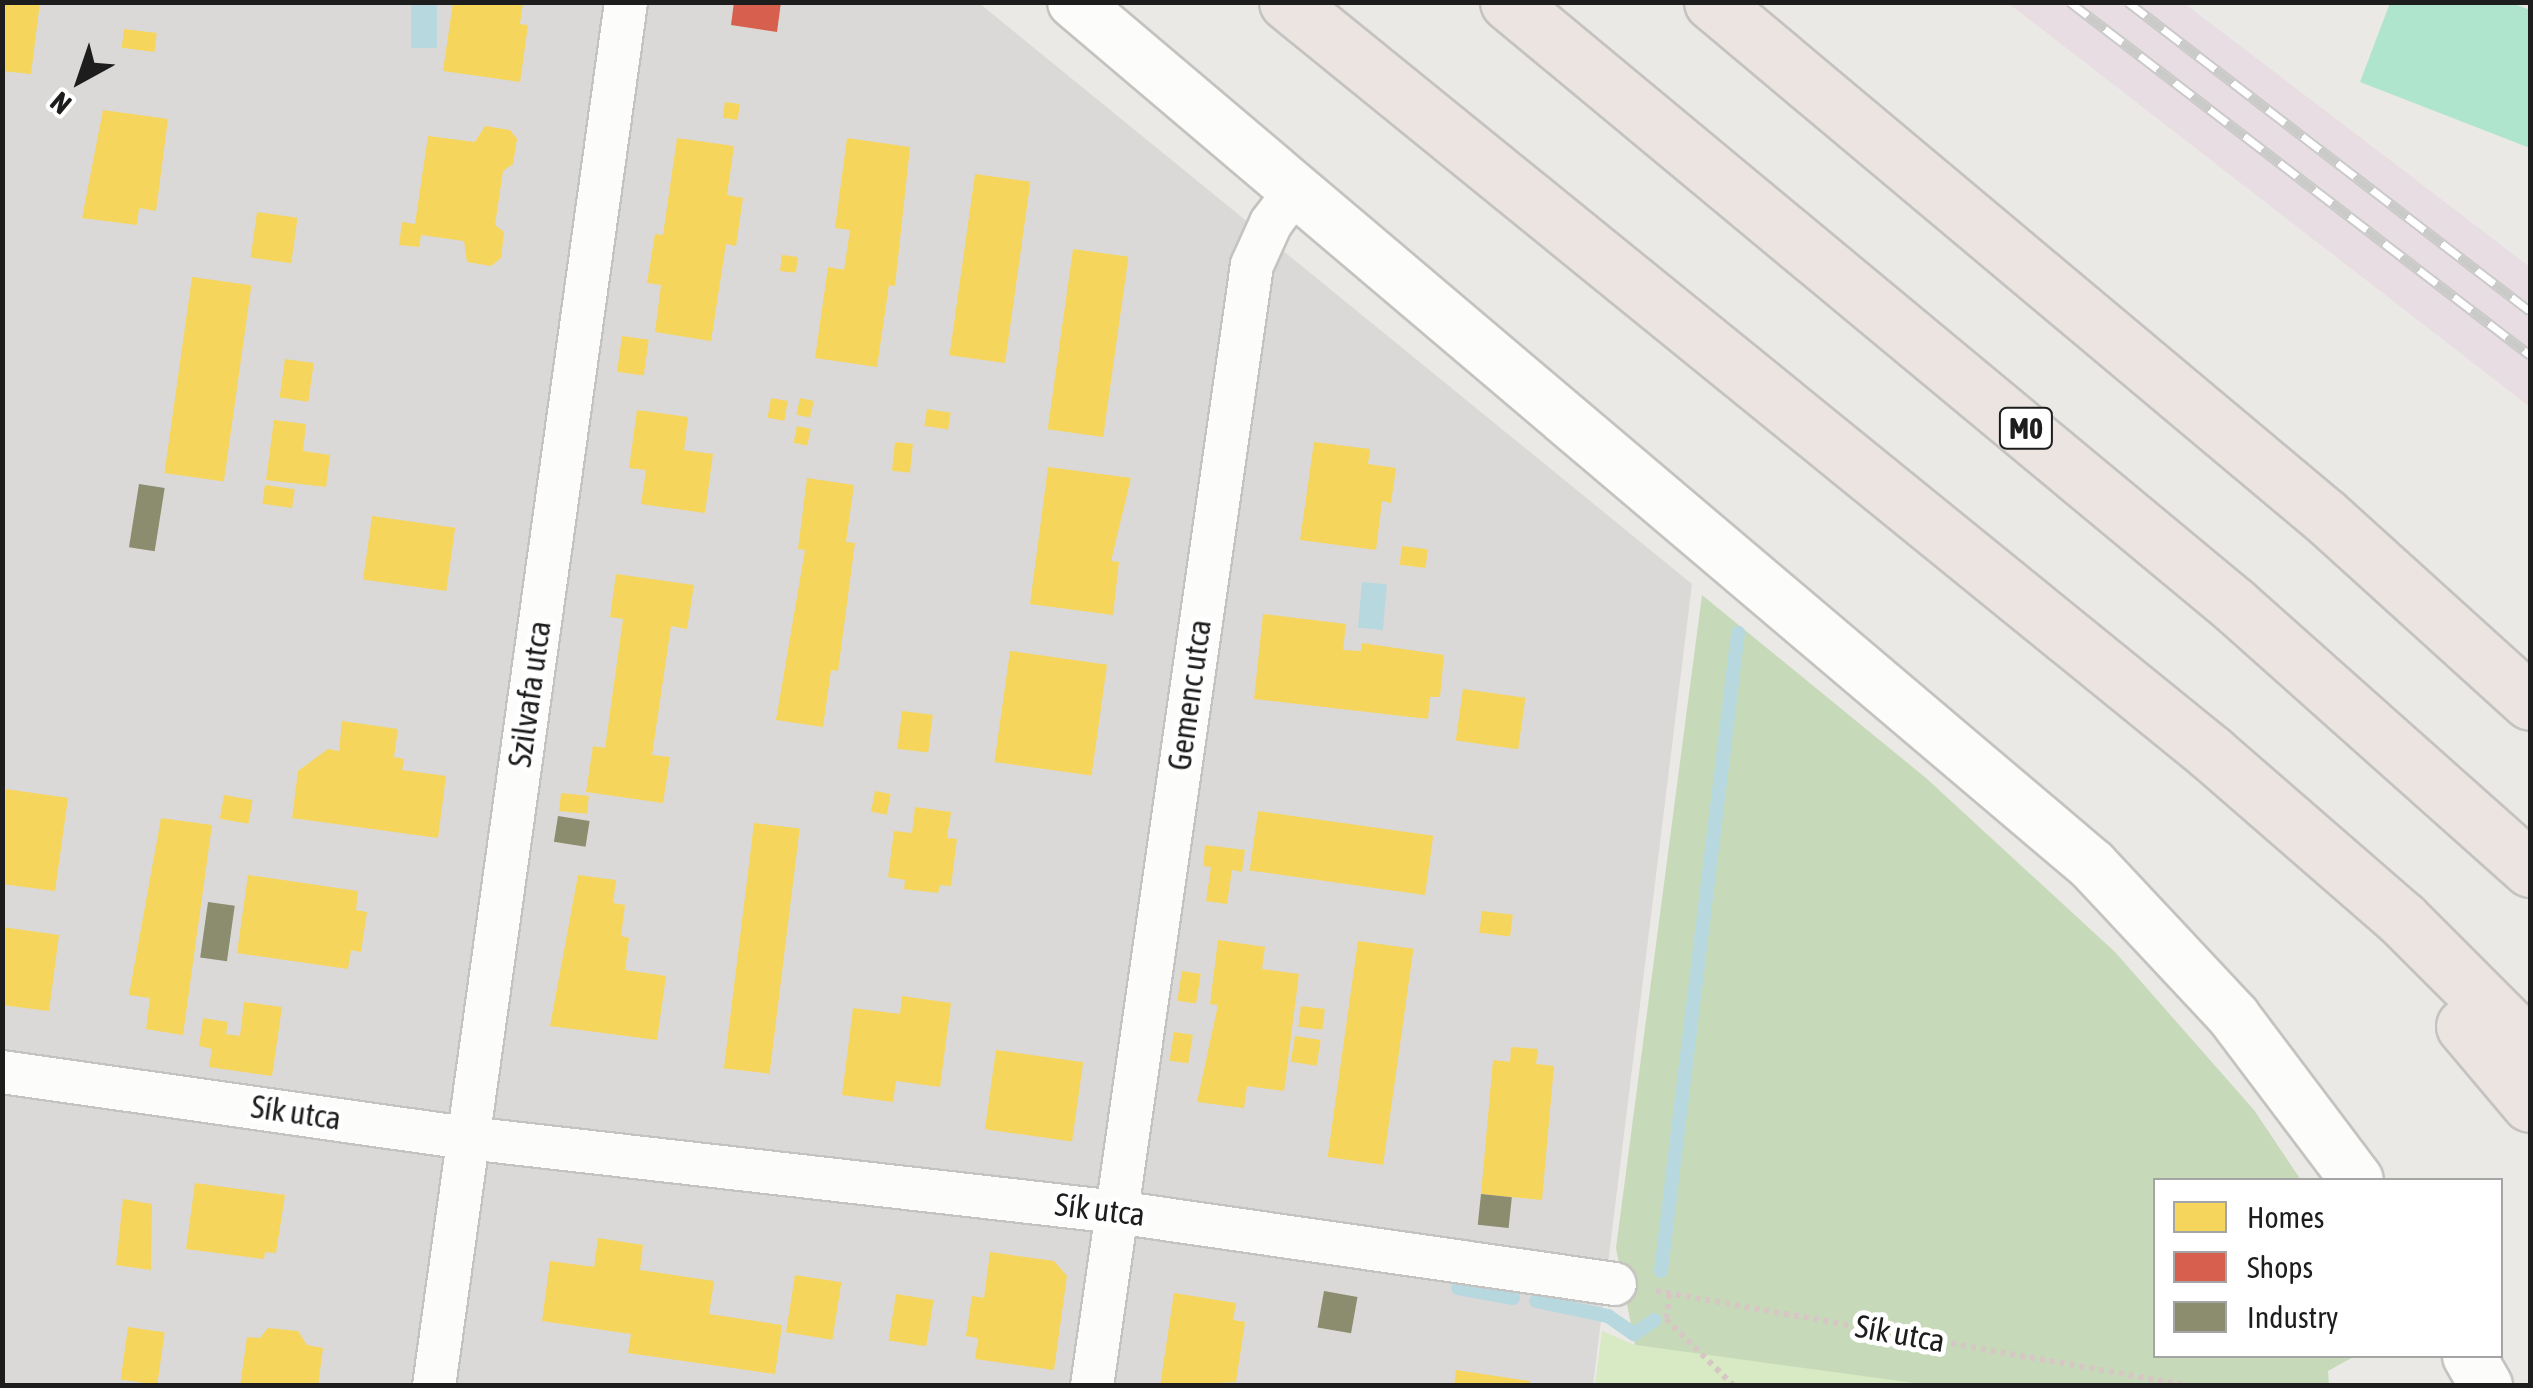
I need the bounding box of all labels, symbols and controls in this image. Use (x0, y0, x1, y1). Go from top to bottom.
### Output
north arrow (30, 30, 130, 130)
text: N (44, 85, 77, 121)
road number: M0 (1998, 403, 2054, 453)
street label: Gemenc utca (1160, 617, 1220, 773)
street label: Szilvafa utca (501, 618, 559, 770)
street label: Sík utca (249, 1088, 343, 1138)
legend (2153, 1178, 2503, 1358)
street label: Sík utca (1053, 1185, 1147, 1235)
text: Homes (2247, 1200, 2324, 1234)
text: Shops (2247, 1250, 2313, 1284)
text: Industry (2247, 1300, 2338, 1334)
street label: Sík utca (1852, 1307, 1948, 1361)

